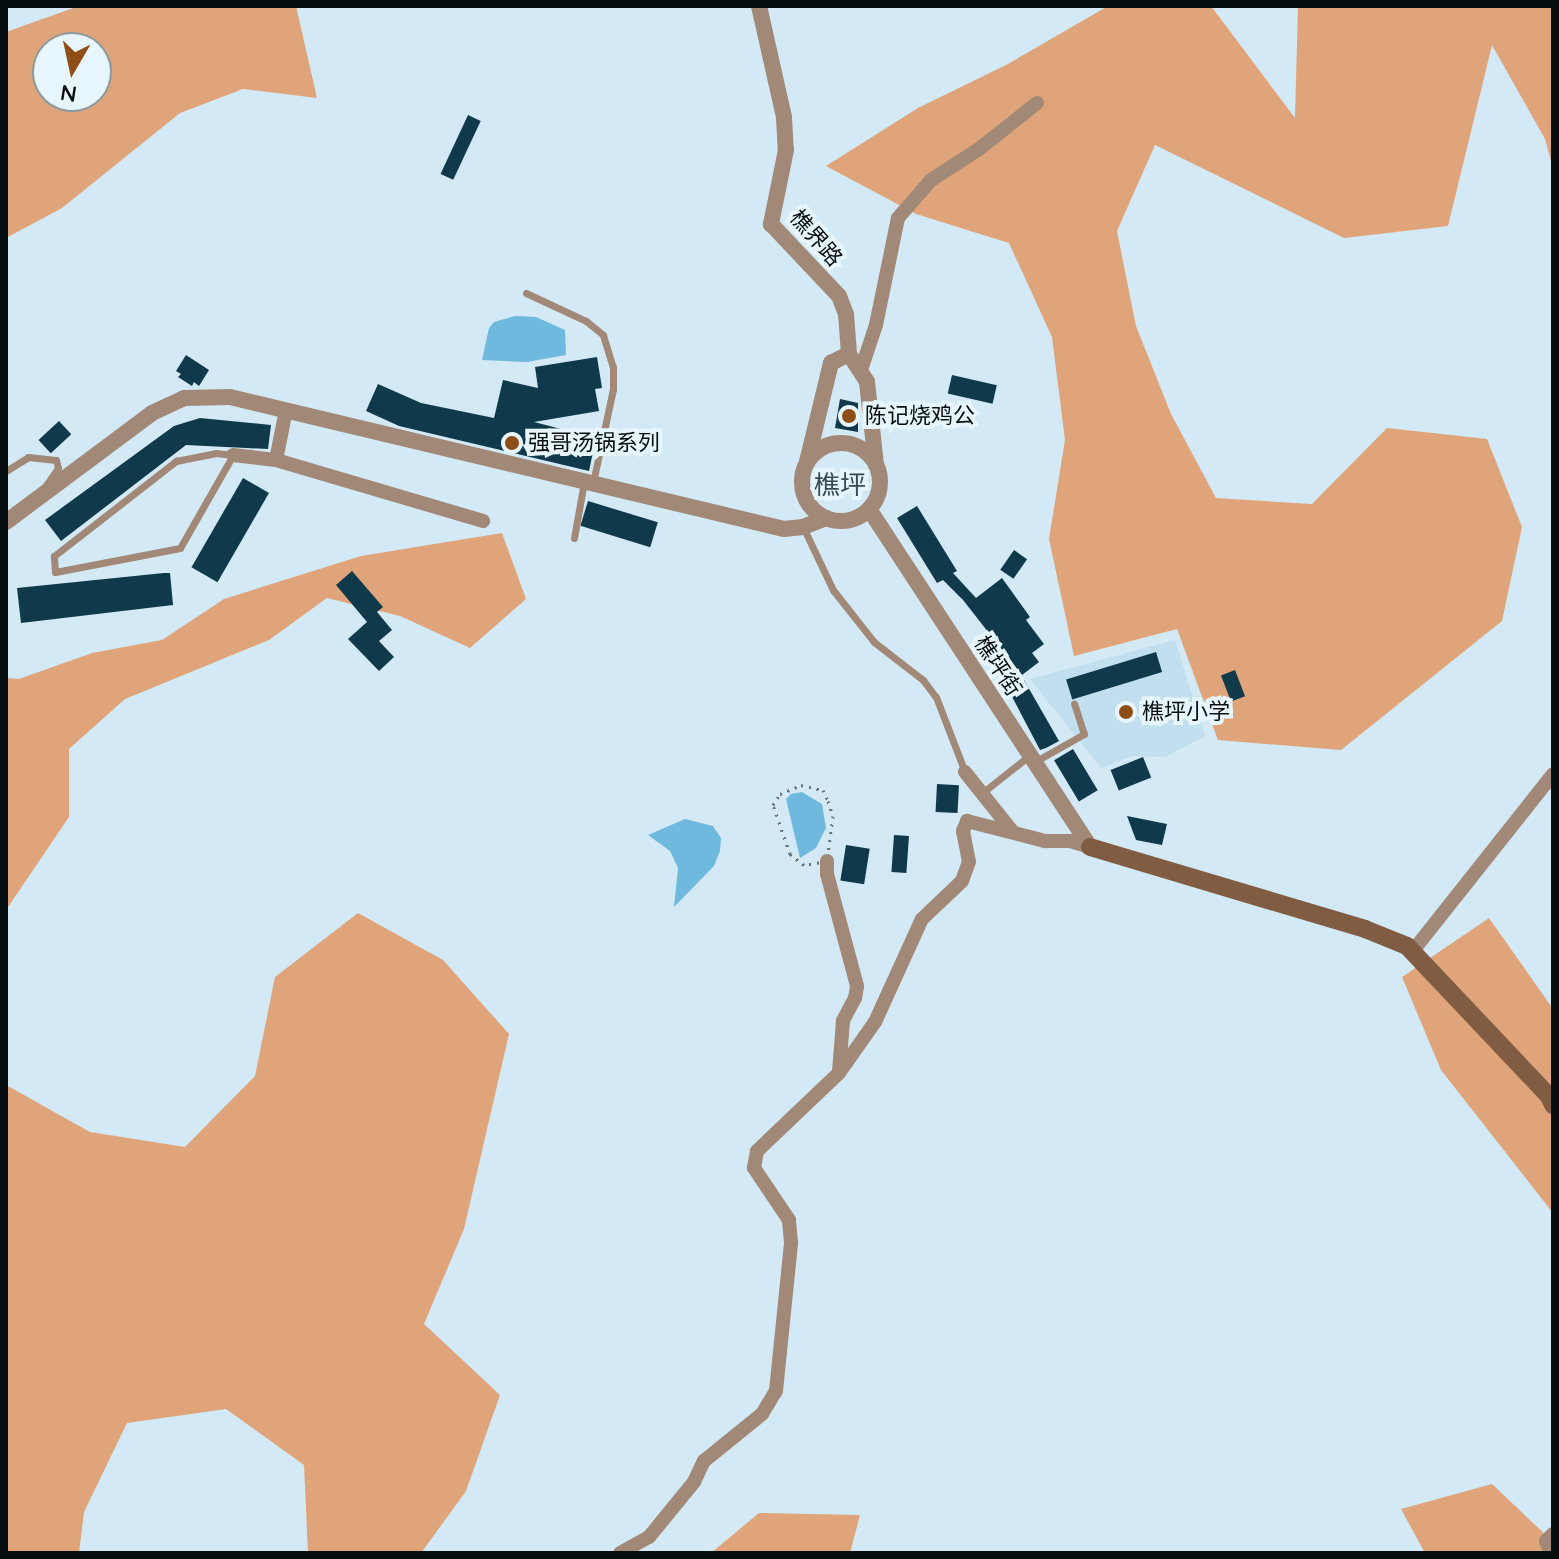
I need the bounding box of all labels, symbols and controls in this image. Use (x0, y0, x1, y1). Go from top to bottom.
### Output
north arrow (32, 32, 112, 112)
text: N (58, 79, 79, 109)
street label: 樵界路 (784, 204, 848, 272)
place label: 陈记烧鸡公 (865, 403, 975, 429)
marker: 陈记烧鸡公 (840, 407, 858, 425)
place label: 强哥汤锅系列 (528, 430, 660, 456)
marker: 强哥汤锅系列 (503, 434, 521, 452)
district label: 樵坪 (814, 469, 866, 501)
street label: 樵坪街 (969, 631, 1027, 701)
place label: 樵坪小学 (1142, 699, 1230, 725)
marker: 樵坪小学 (1117, 703, 1135, 721)

